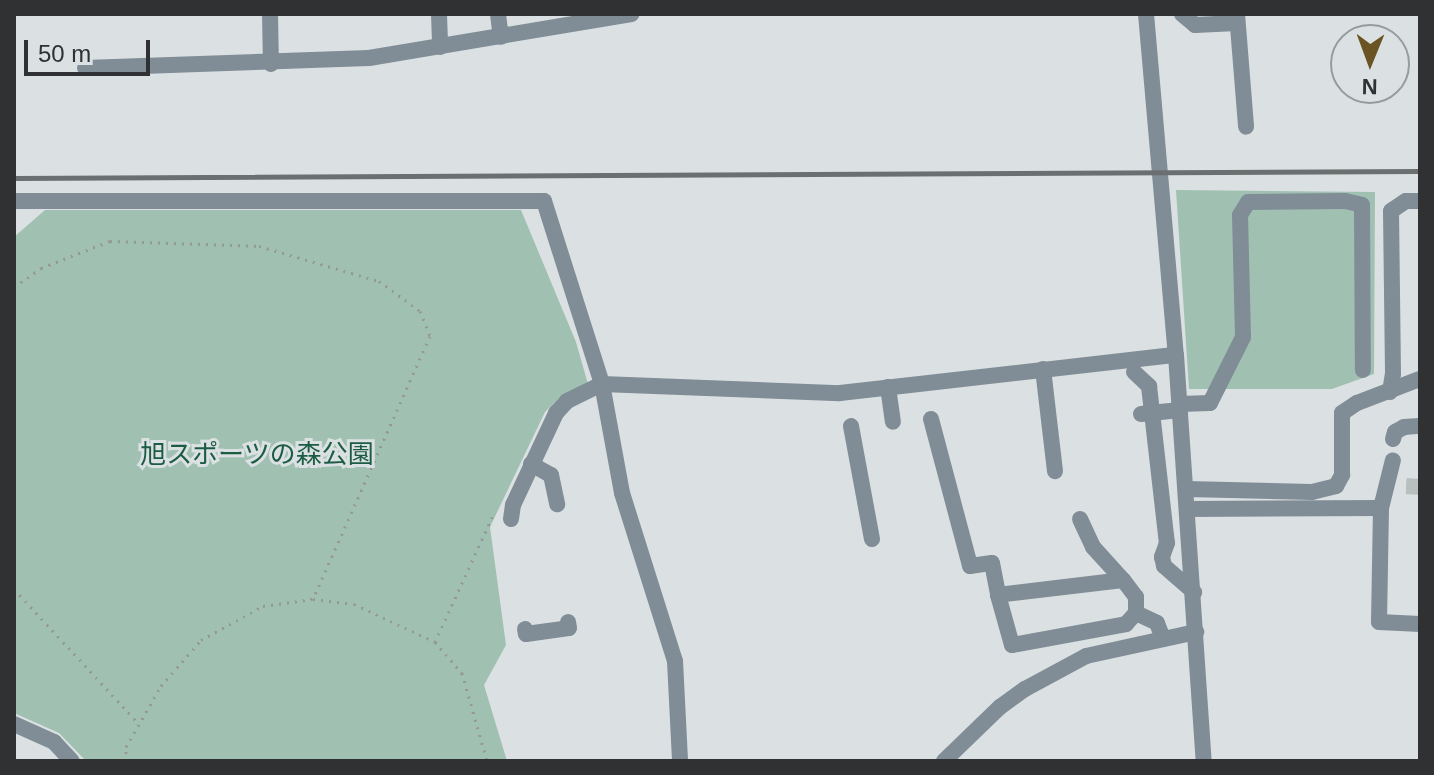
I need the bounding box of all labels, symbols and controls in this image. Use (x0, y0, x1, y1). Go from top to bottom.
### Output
scale bar (28, 24, 154, 74)
north arrow (1330, 24, 1410, 104)
text: 50 m (38, 40, 91, 67)
text: N (1361, 74, 1378, 99)
park label: 旭スポーツの森公園 (140, 439, 374, 471)

